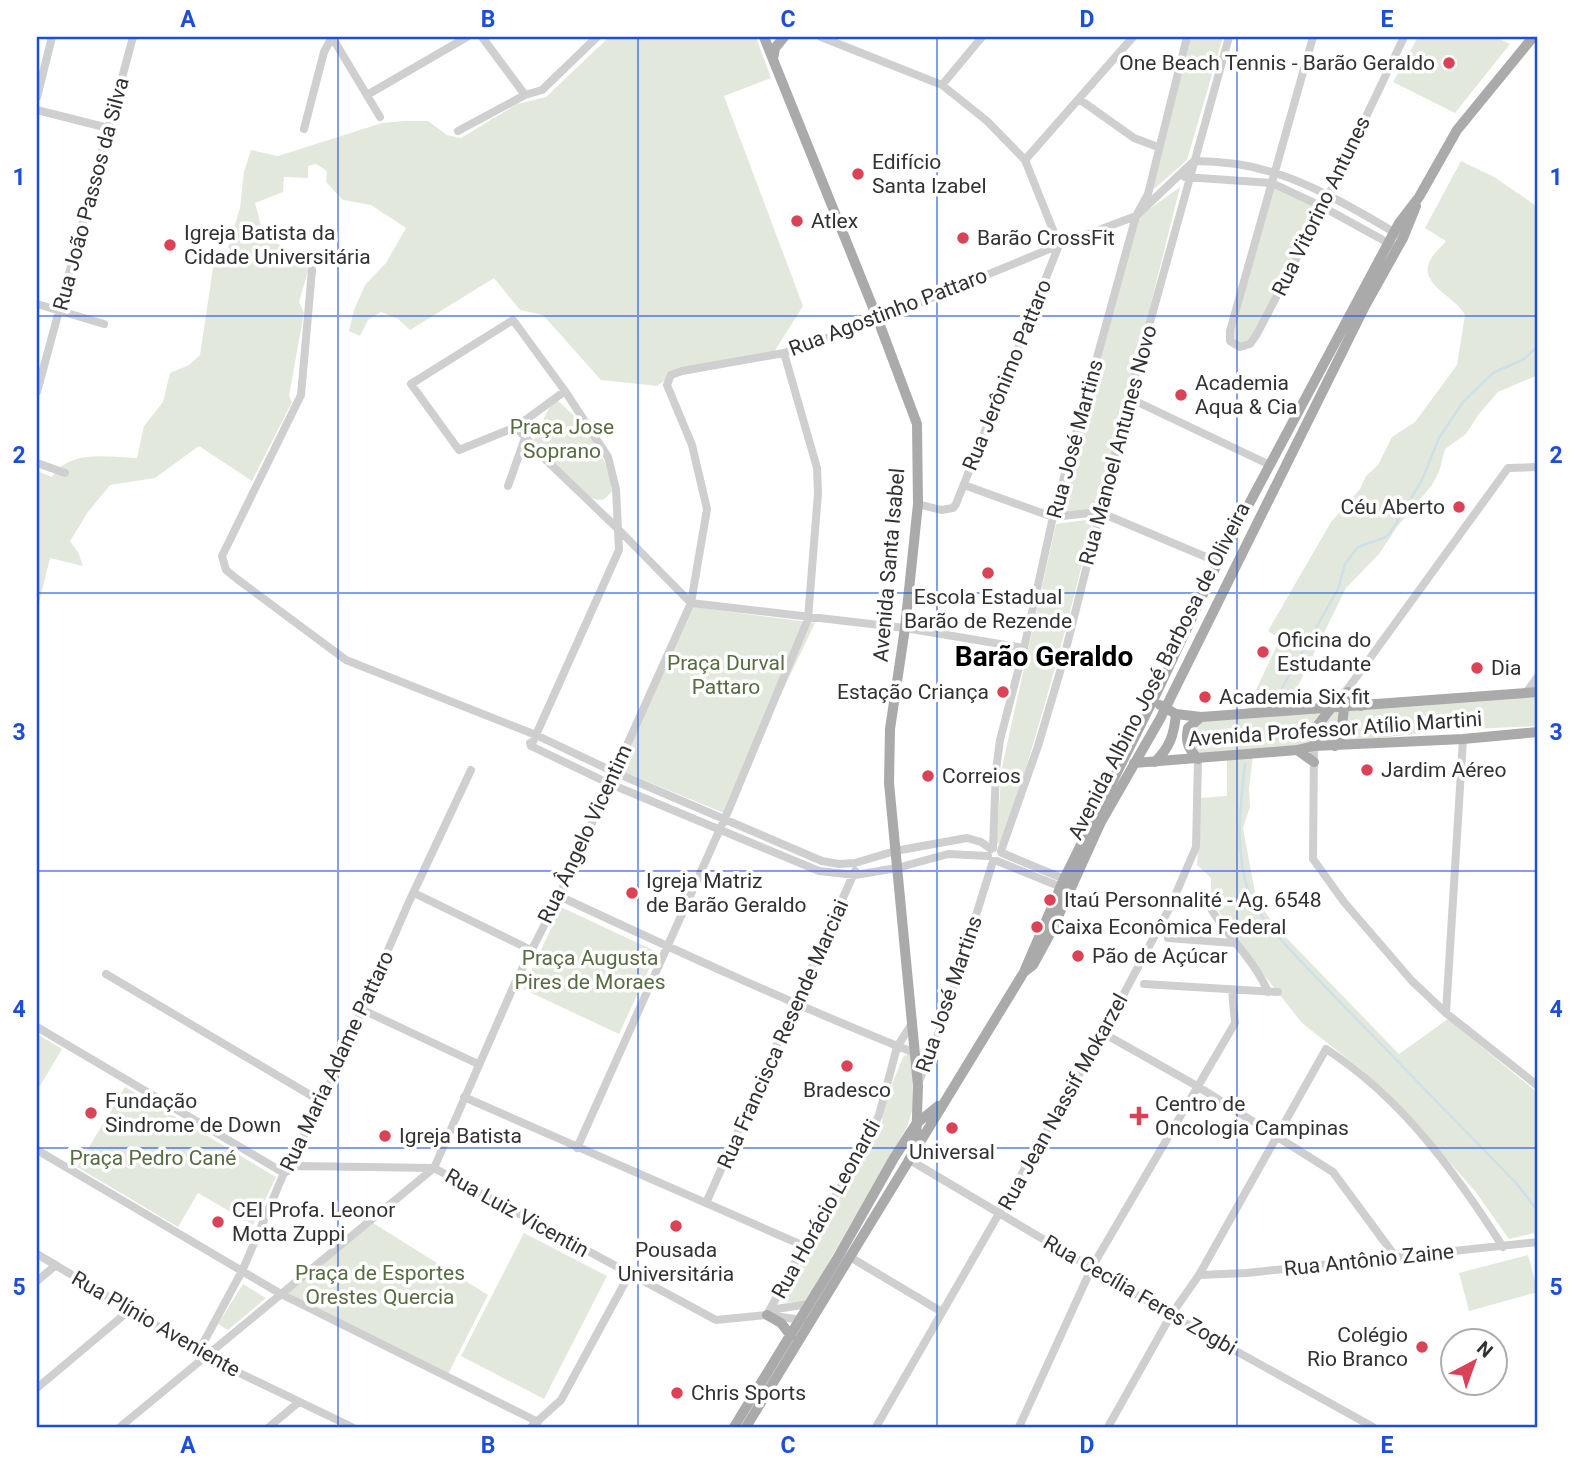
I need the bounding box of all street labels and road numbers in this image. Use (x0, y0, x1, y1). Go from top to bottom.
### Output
street label: Rua João Passos da Silva (48, 75, 134, 313)
street label: Rua Vitorino Antunes (1267, 112, 1375, 300)
street label: Rua Agostinho Pattaro (785, 263, 991, 361)
street label: Rua Jerônimo Pattaro (958, 276, 1056, 474)
street label: Rua Manoel Antunes Novo (1074, 322, 1162, 568)
street label: Rua José Martins (1042, 357, 1108, 521)
street label: Avenida Santa Isabel (869, 467, 909, 663)
street label: Avenida Albino José Barbosa de Oliveira (1063, 499, 1255, 843)
street label: Avenida Professor Atílio Martini (1187, 707, 1483, 751)
street label: Rua Ângelo Vicentim (533, 741, 637, 927)
street label: Rua Francisca Resende Marciai (713, 896, 853, 1172)
street label: Rua José Martins (911, 913, 987, 1075)
street label: Rua Maria Adame Pattaro (275, 947, 399, 1175)
street label: Rua Jean Nassif Mokarzel (993, 990, 1133, 1214)
street label: Rua Horácio Leonardi (767, 1115, 885, 1303)
street label: Rua Luiz Vicentin (441, 1164, 593, 1262)
street label: Rua Cecília Feres Zogbi (1039, 1230, 1241, 1360)
street label: Rua Antônio Zaine (1283, 1239, 1455, 1281)
street label: Rua Plínio Aveniente (68, 1266, 244, 1382)

